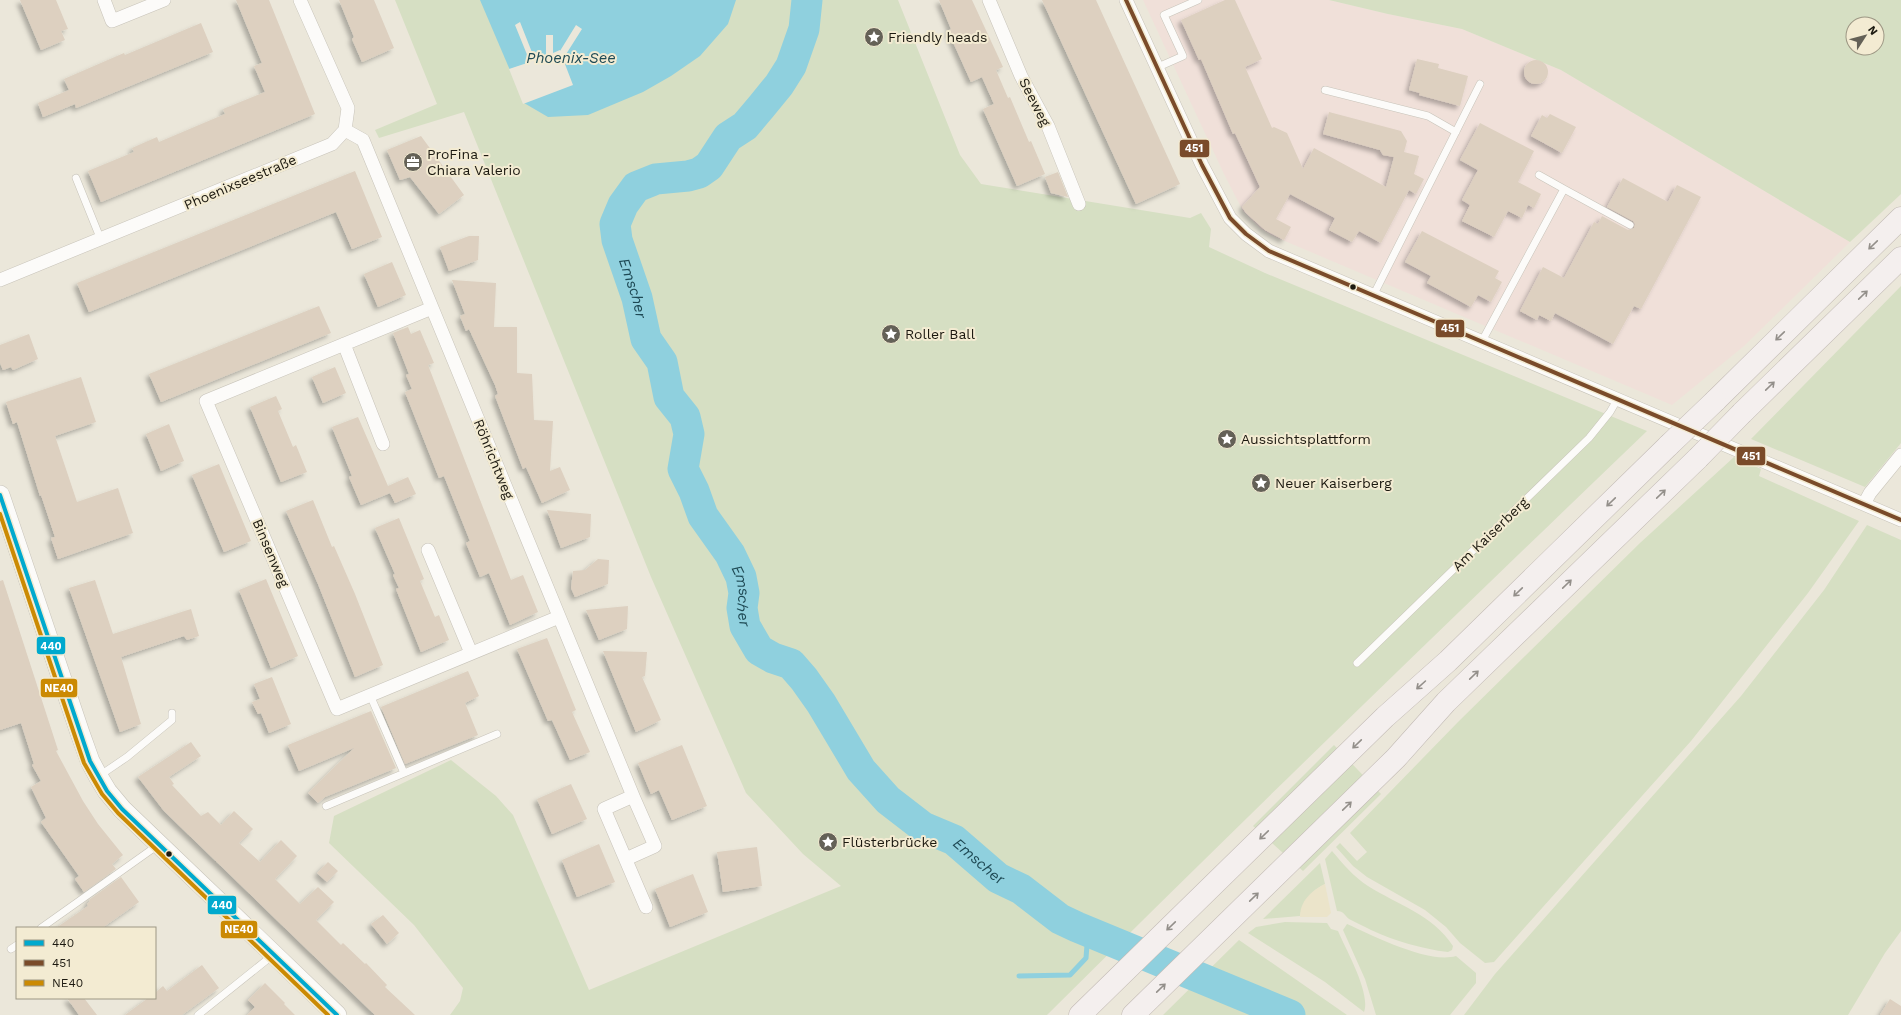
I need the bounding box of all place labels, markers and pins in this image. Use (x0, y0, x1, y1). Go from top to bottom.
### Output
place icon: Friendly heads (863, 26, 885, 48)
place label: Friendly heads (888, 29, 987, 45)
place label: ProFina - Chiara Valerio (427, 146, 521, 178)
office icon: ProFina - Chiara Valerio (402, 151, 424, 173)
unlabelled marker (1348, 282, 1358, 292)
place icon: Roller Ball (880, 323, 902, 345)
place label: Roller Ball (905, 326, 976, 342)
place icon: Aussichtsplattform (1216, 428, 1238, 450)
place label: Aussichtsplattform (1241, 431, 1371, 447)
place icon: Neuer Kaiserberg (1250, 472, 1272, 494)
place label: Neuer Kaiserberg (1275, 475, 1392, 491)
place icon: Flüsterbrücke (817, 831, 839, 853)
place label: Flüsterbrücke (842, 834, 937, 850)
unlabelled marker (164, 849, 174, 859)

